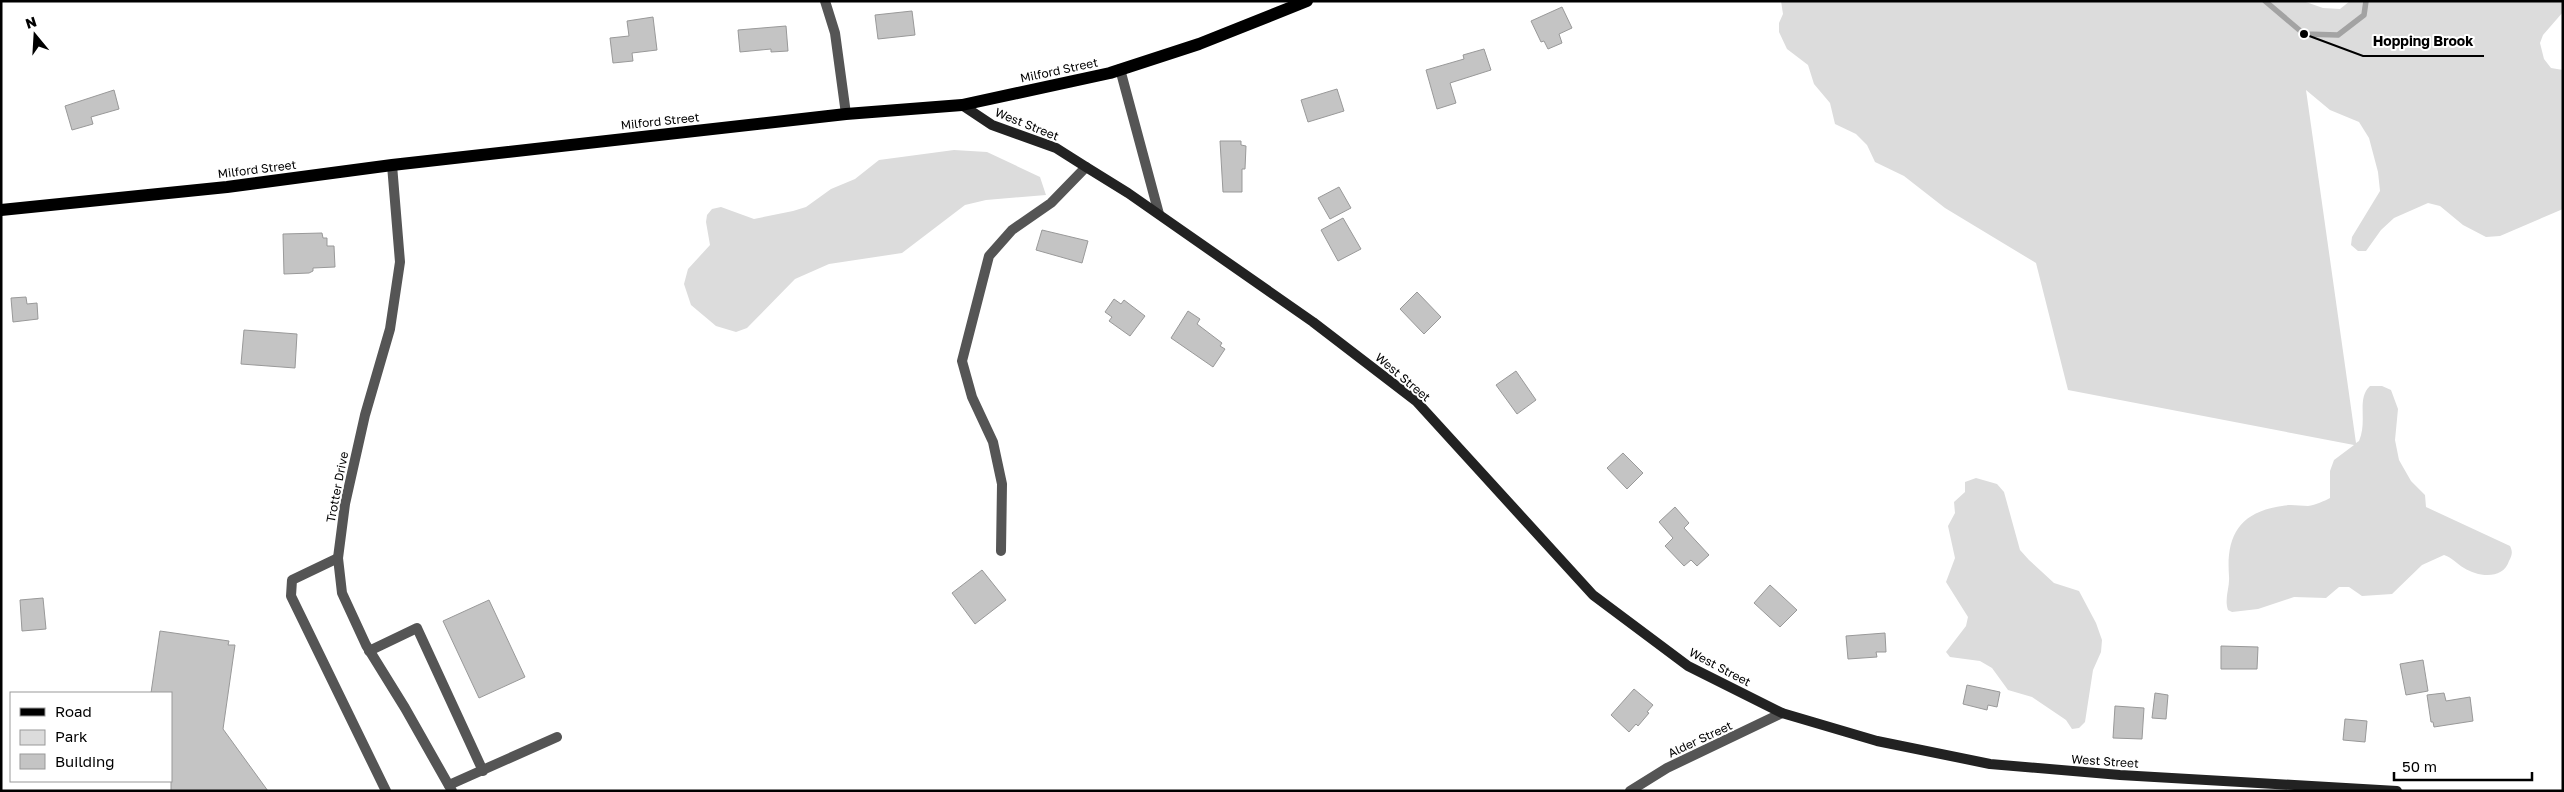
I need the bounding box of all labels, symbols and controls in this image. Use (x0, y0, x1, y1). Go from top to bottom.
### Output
north arrow (10, 10, 60, 60)
text: N (23, 12, 39, 32)
callout: Hopping Brook (2363, 27, 2484, 56)
text: Hopping Brook (2373, 32, 2473, 49)
street label: Milford Street (1019, 54, 1099, 86)
street label: West Street (993, 104, 1061, 144)
street label: Milford Street (620, 109, 700, 133)
street label: Milford Street (217, 157, 297, 181)
street label: West Street (1372, 350, 1434, 405)
street label: Trotter Drive (323, 450, 351, 524)
street label: West Street (1687, 644, 1754, 690)
legend (10, 692, 172, 782)
text: Road (55, 702, 92, 720)
street label: Alder Street (1666, 718, 1735, 760)
text: Park (55, 727, 88, 745)
scale bar (2394, 750, 2532, 782)
street label: West Street (2071, 751, 2139, 771)
text: Building (55, 752, 115, 770)
text: 50 m (2402, 757, 2437, 775)

